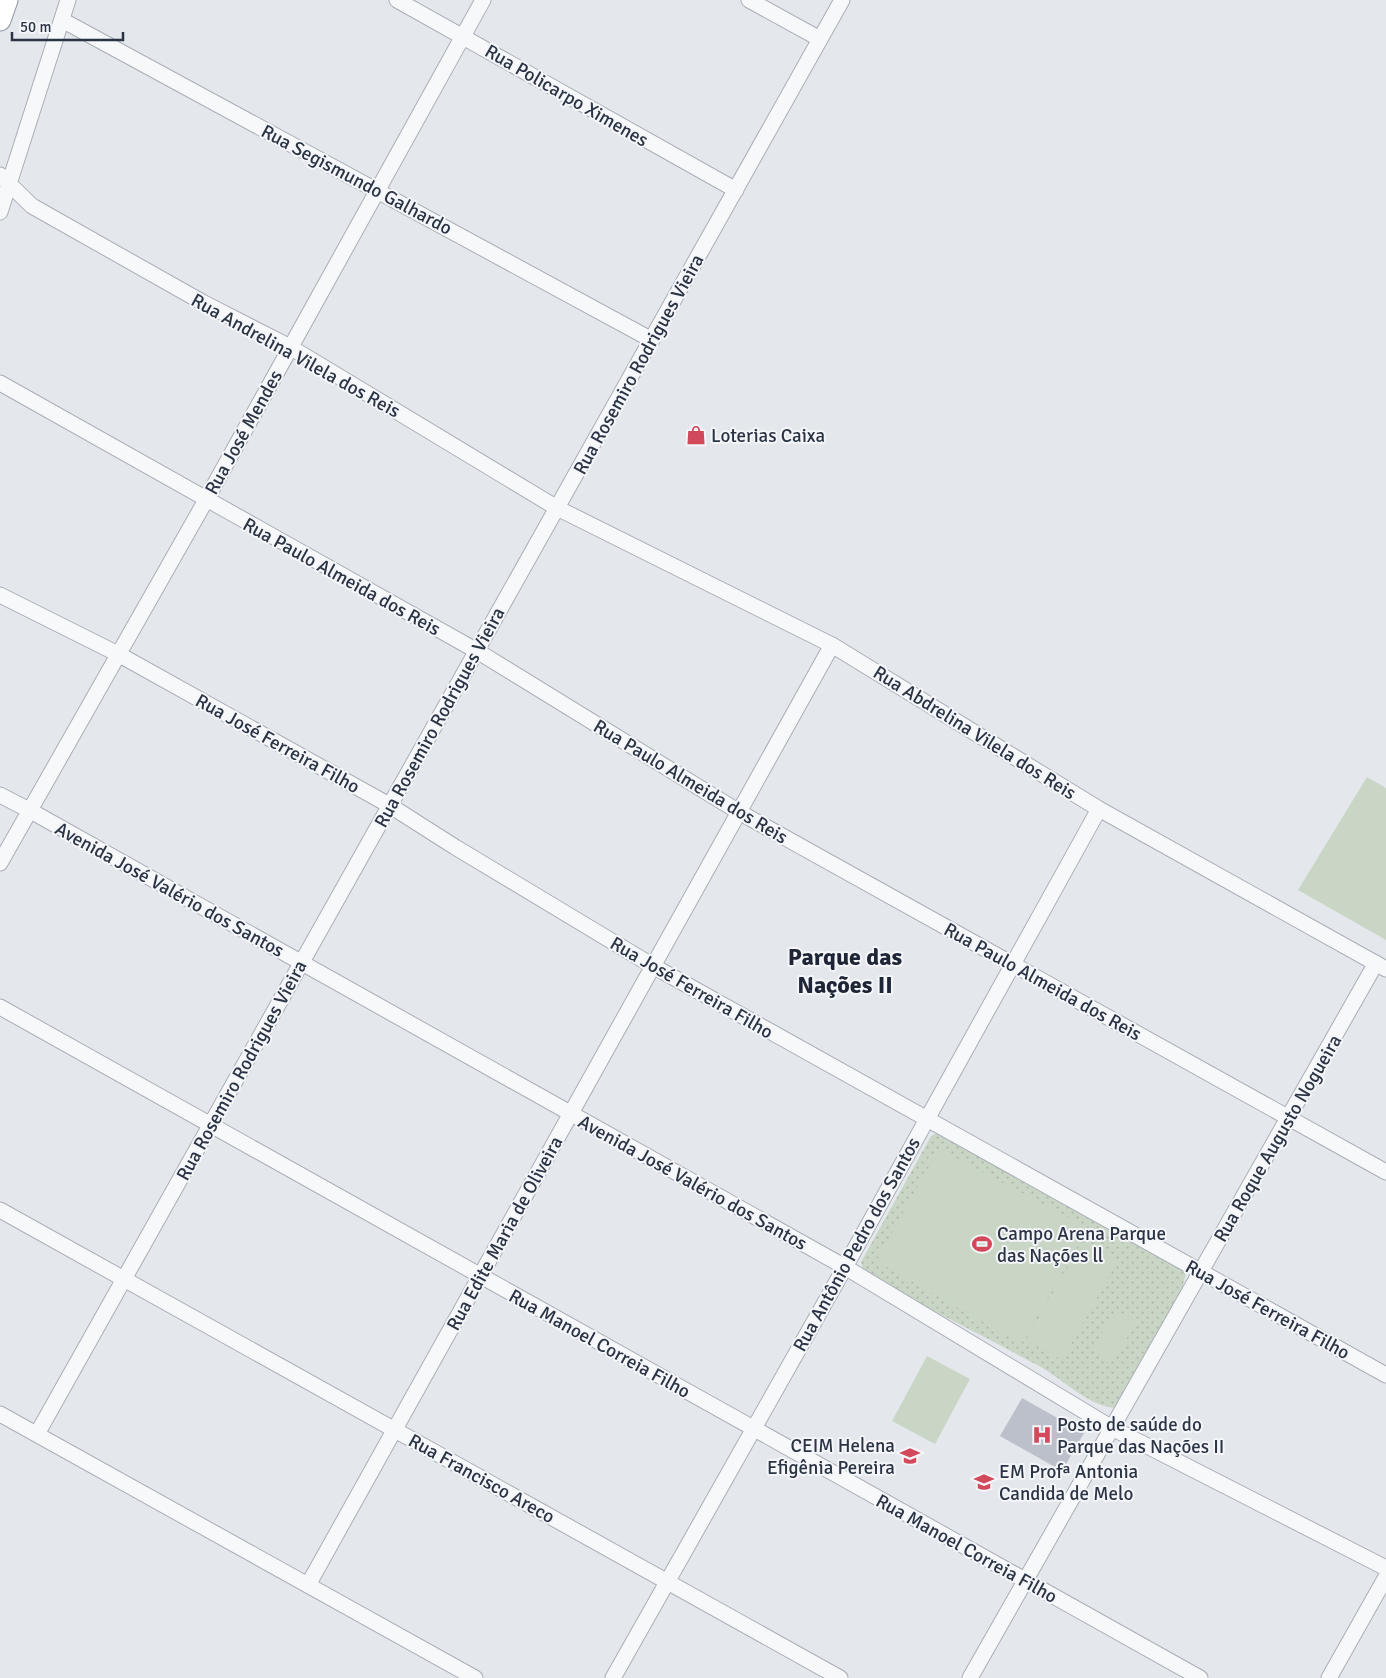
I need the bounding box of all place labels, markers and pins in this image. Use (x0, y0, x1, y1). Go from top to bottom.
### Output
shop icon: Loterias Caixa (685, 424, 707, 446)
place label: Loterias Caixa (711, 424, 825, 448)
place label: Campo Arena Parque das Nações ll (997, 1222, 1166, 1268)
sports icon: Campo Arena Parque das Nações ll (971, 1233, 993, 1255)
place label: Posto de saúde do Parque das Nações II (1057, 1413, 1224, 1459)
hospital icon: Posto de saúde do Parque das Nações II (1031, 1424, 1053, 1446)
place label: CEIM Helena Efigênia Pereira (767, 1434, 895, 1480)
school or university icon: CEIM Helena Efigênia Pereira (899, 1445, 921, 1467)
place label: EM Profª Antonia Candida de Melo (999, 1460, 1138, 1506)
school or university icon: EM Profª Antonia Candida de Melo (973, 1471, 995, 1493)

